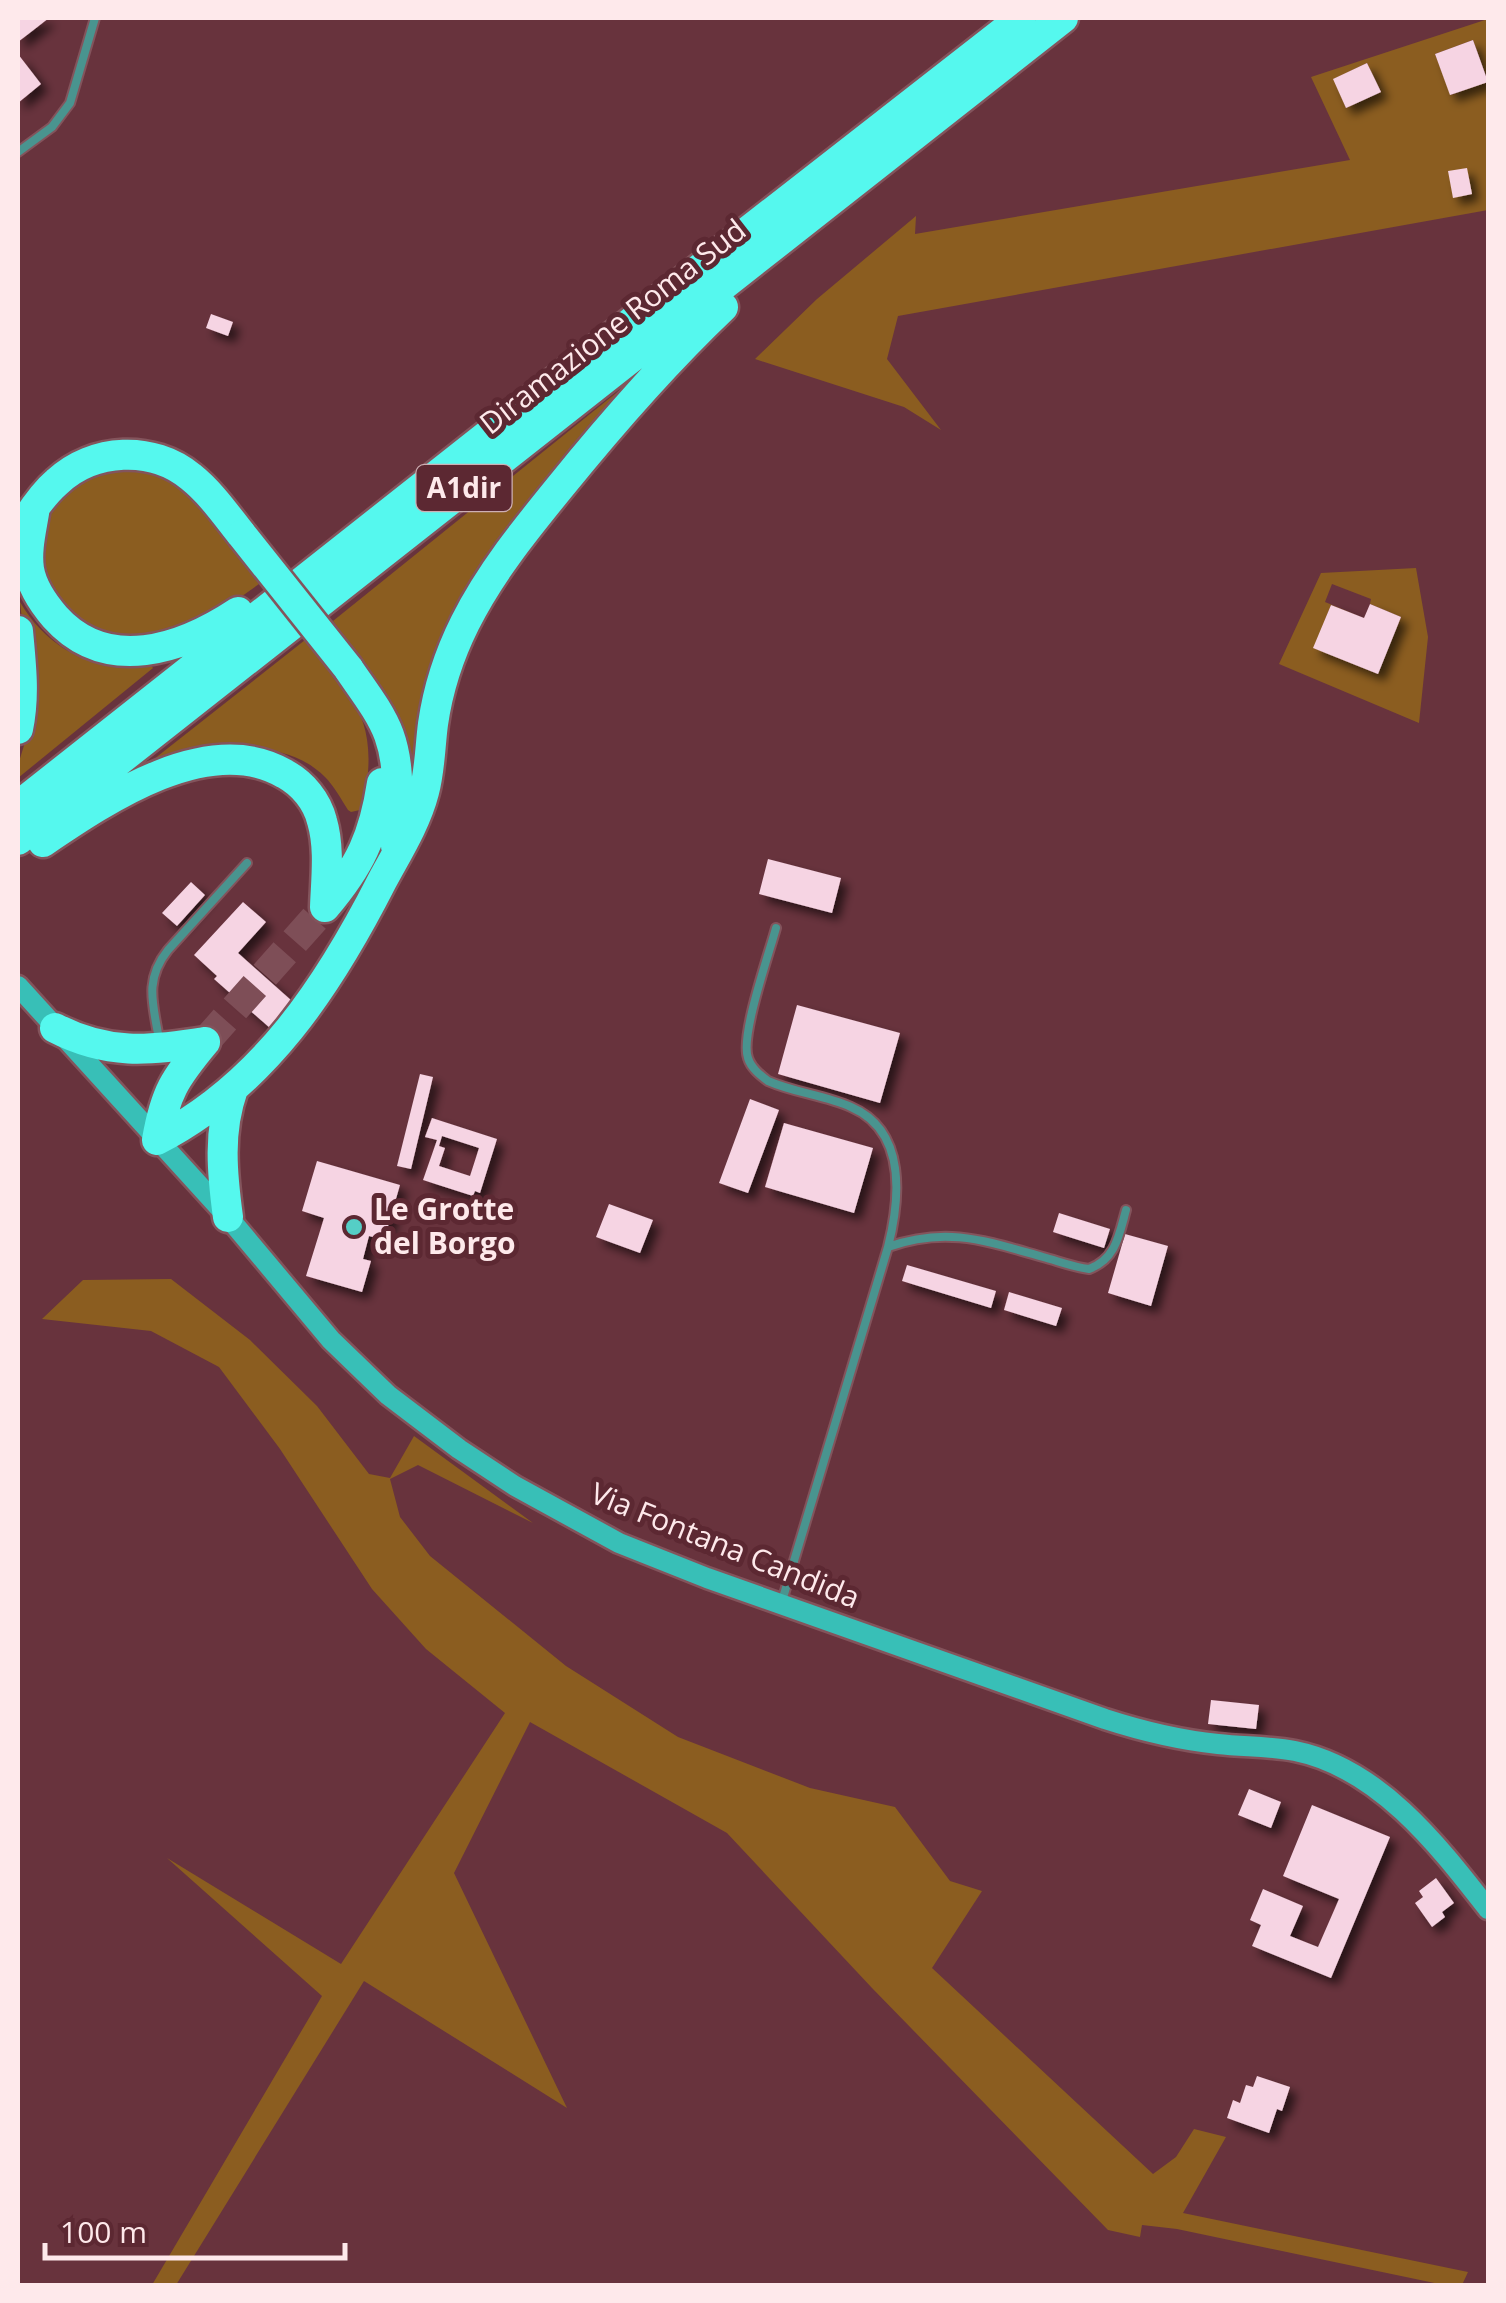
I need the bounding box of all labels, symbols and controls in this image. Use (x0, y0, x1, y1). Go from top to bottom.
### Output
street label: Diramazione Roma Sud (470, 209, 754, 443)
road number: A1dir (416, 465, 512, 511)
place label: Le Grotte del Borgo (374, 1188, 516, 1263)
marker: Le Grotte del Borgo (343, 1216, 365, 1238)
street label: Via Fontana Candida (585, 1472, 866, 1617)
scale bar (45, 2198, 345, 2260)
text: 100 m (60, 2211, 147, 2252)

